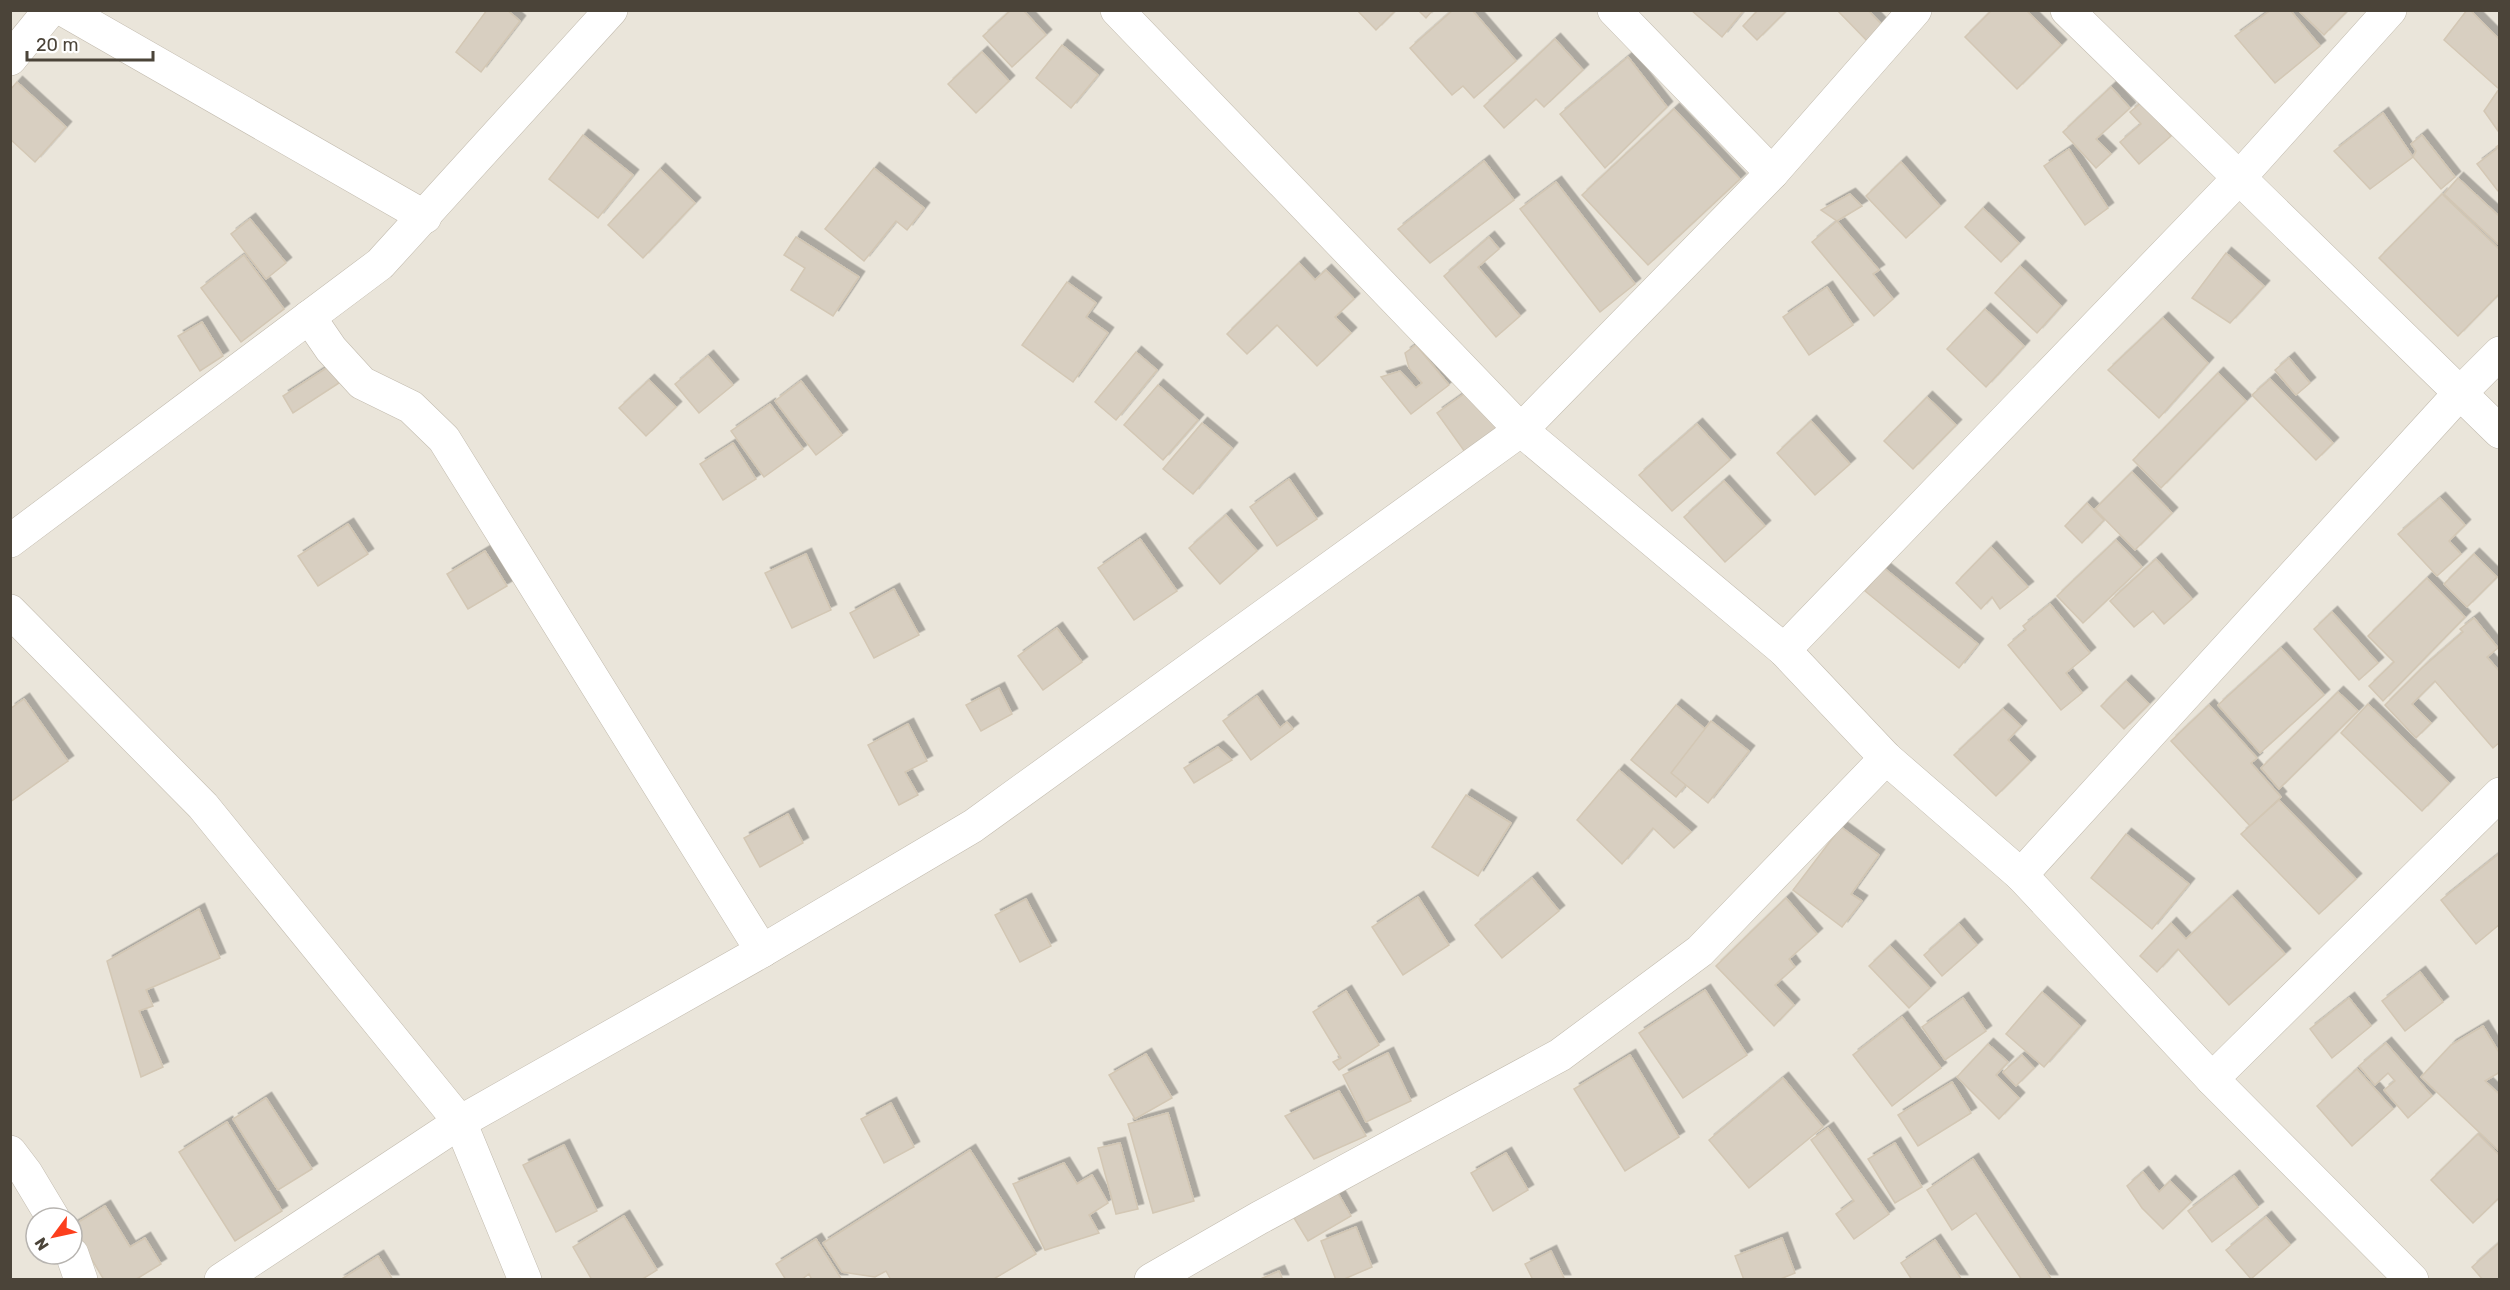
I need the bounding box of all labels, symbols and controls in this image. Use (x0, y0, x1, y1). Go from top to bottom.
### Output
scale bar (27, 24, 153, 62)
text: 20 m (36, 34, 78, 56)
north arrow (24, 1206, 84, 1266)
text: N (31, 1234, 53, 1254)

